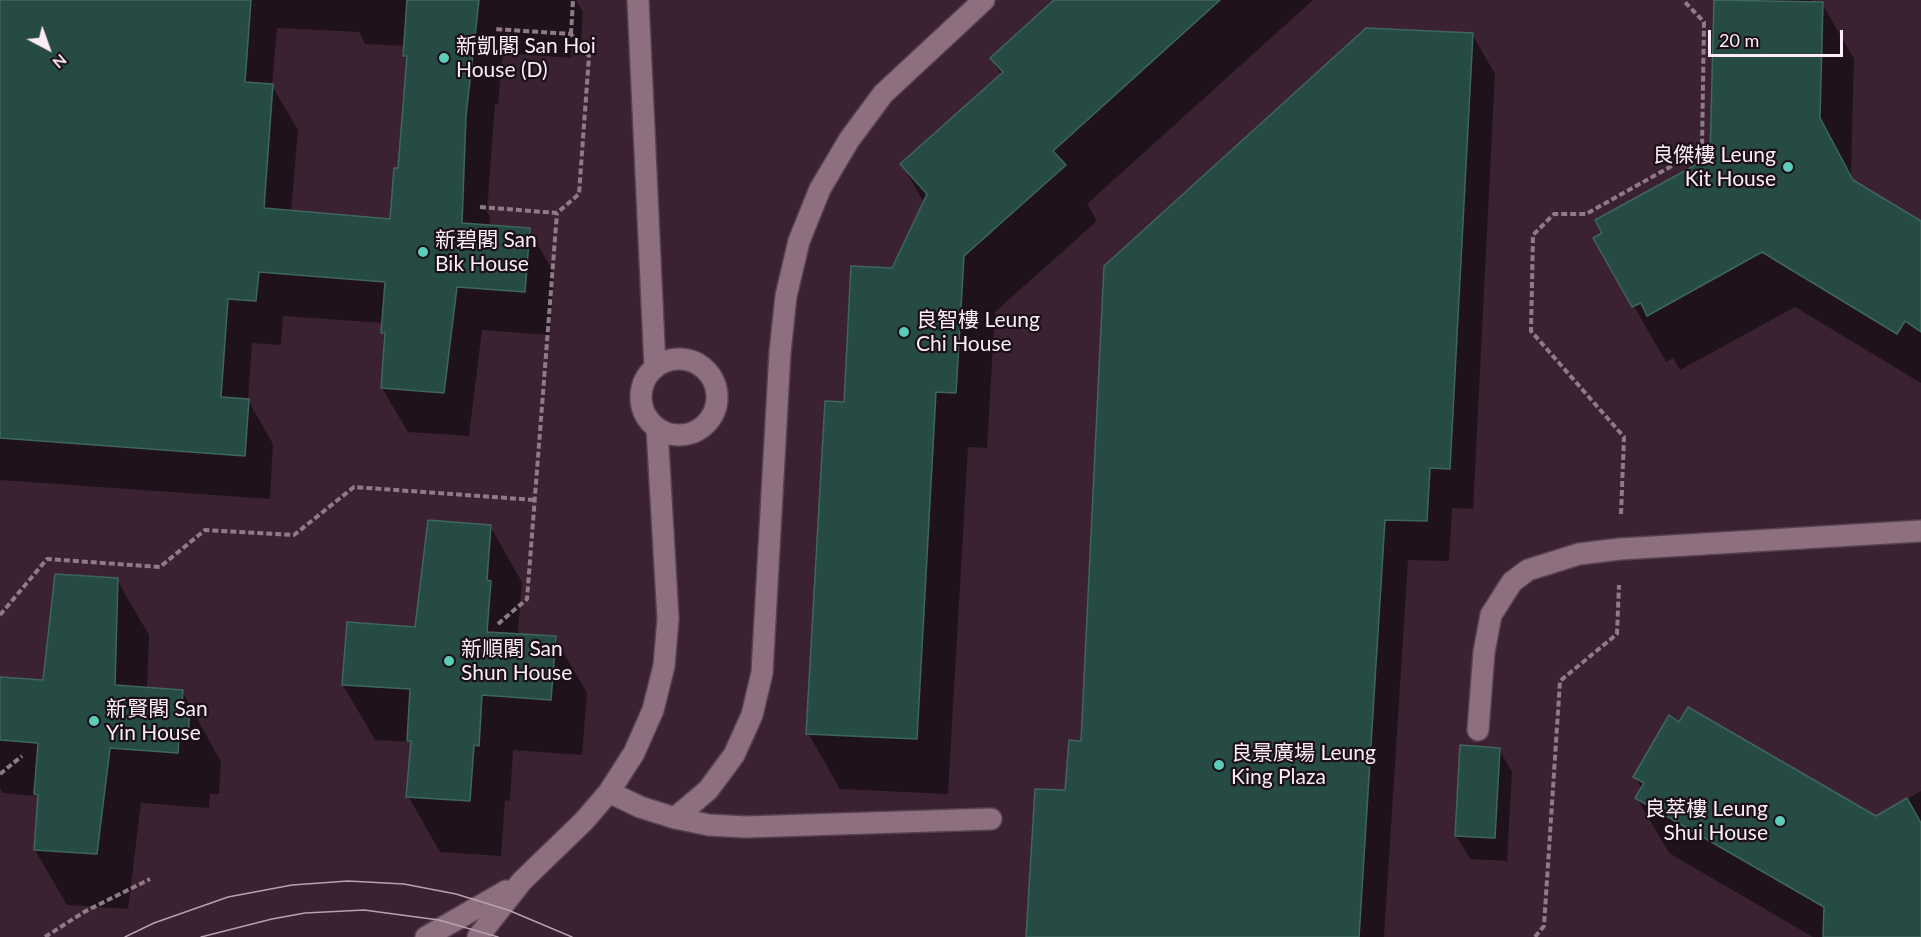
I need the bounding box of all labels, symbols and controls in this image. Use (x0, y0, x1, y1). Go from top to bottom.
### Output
north arrow (18, 18, 78, 78)
scale bar (1711, 18, 1846, 56)
text: 20 m (1719, 29, 1759, 51)
place label: 新凱閣 San Hoi House (D) (456, 33, 596, 83)
text: N (49, 51, 71, 73)
marker: 新凱閣 San Hoi House (D) (437, 51, 451, 65)
place label: 良傑樓 Leung Kit House (1652, 142, 1776, 192)
marker: 良傑樓 Leung Kit House (1781, 160, 1795, 174)
place label: 新碧閣 San Bik House (435, 227, 537, 277)
marker: 新碧閣 San Bik House (416, 245, 430, 259)
place label: 良智樓 Leung Chi House (916, 307, 1040, 357)
marker: 良智樓 Leung Chi House (897, 325, 911, 339)
place label: 新順閣 San Shun House (461, 636, 572, 686)
marker: 新順閣 San Shun House (442, 654, 456, 668)
place label: 新賢閣 San Yin House (106, 696, 208, 746)
marker: 新賢閣 San Yin House (87, 714, 101, 728)
place label: 良景廣場 Leung King Plaza (1231, 740, 1376, 790)
marker: 良景廣場 Leung King Plaza (1212, 758, 1226, 772)
place label: 良萃樓 Leung Shui House (1644, 796, 1768, 846)
marker: 良萃樓 Leung Shui House (1773, 814, 1787, 828)

